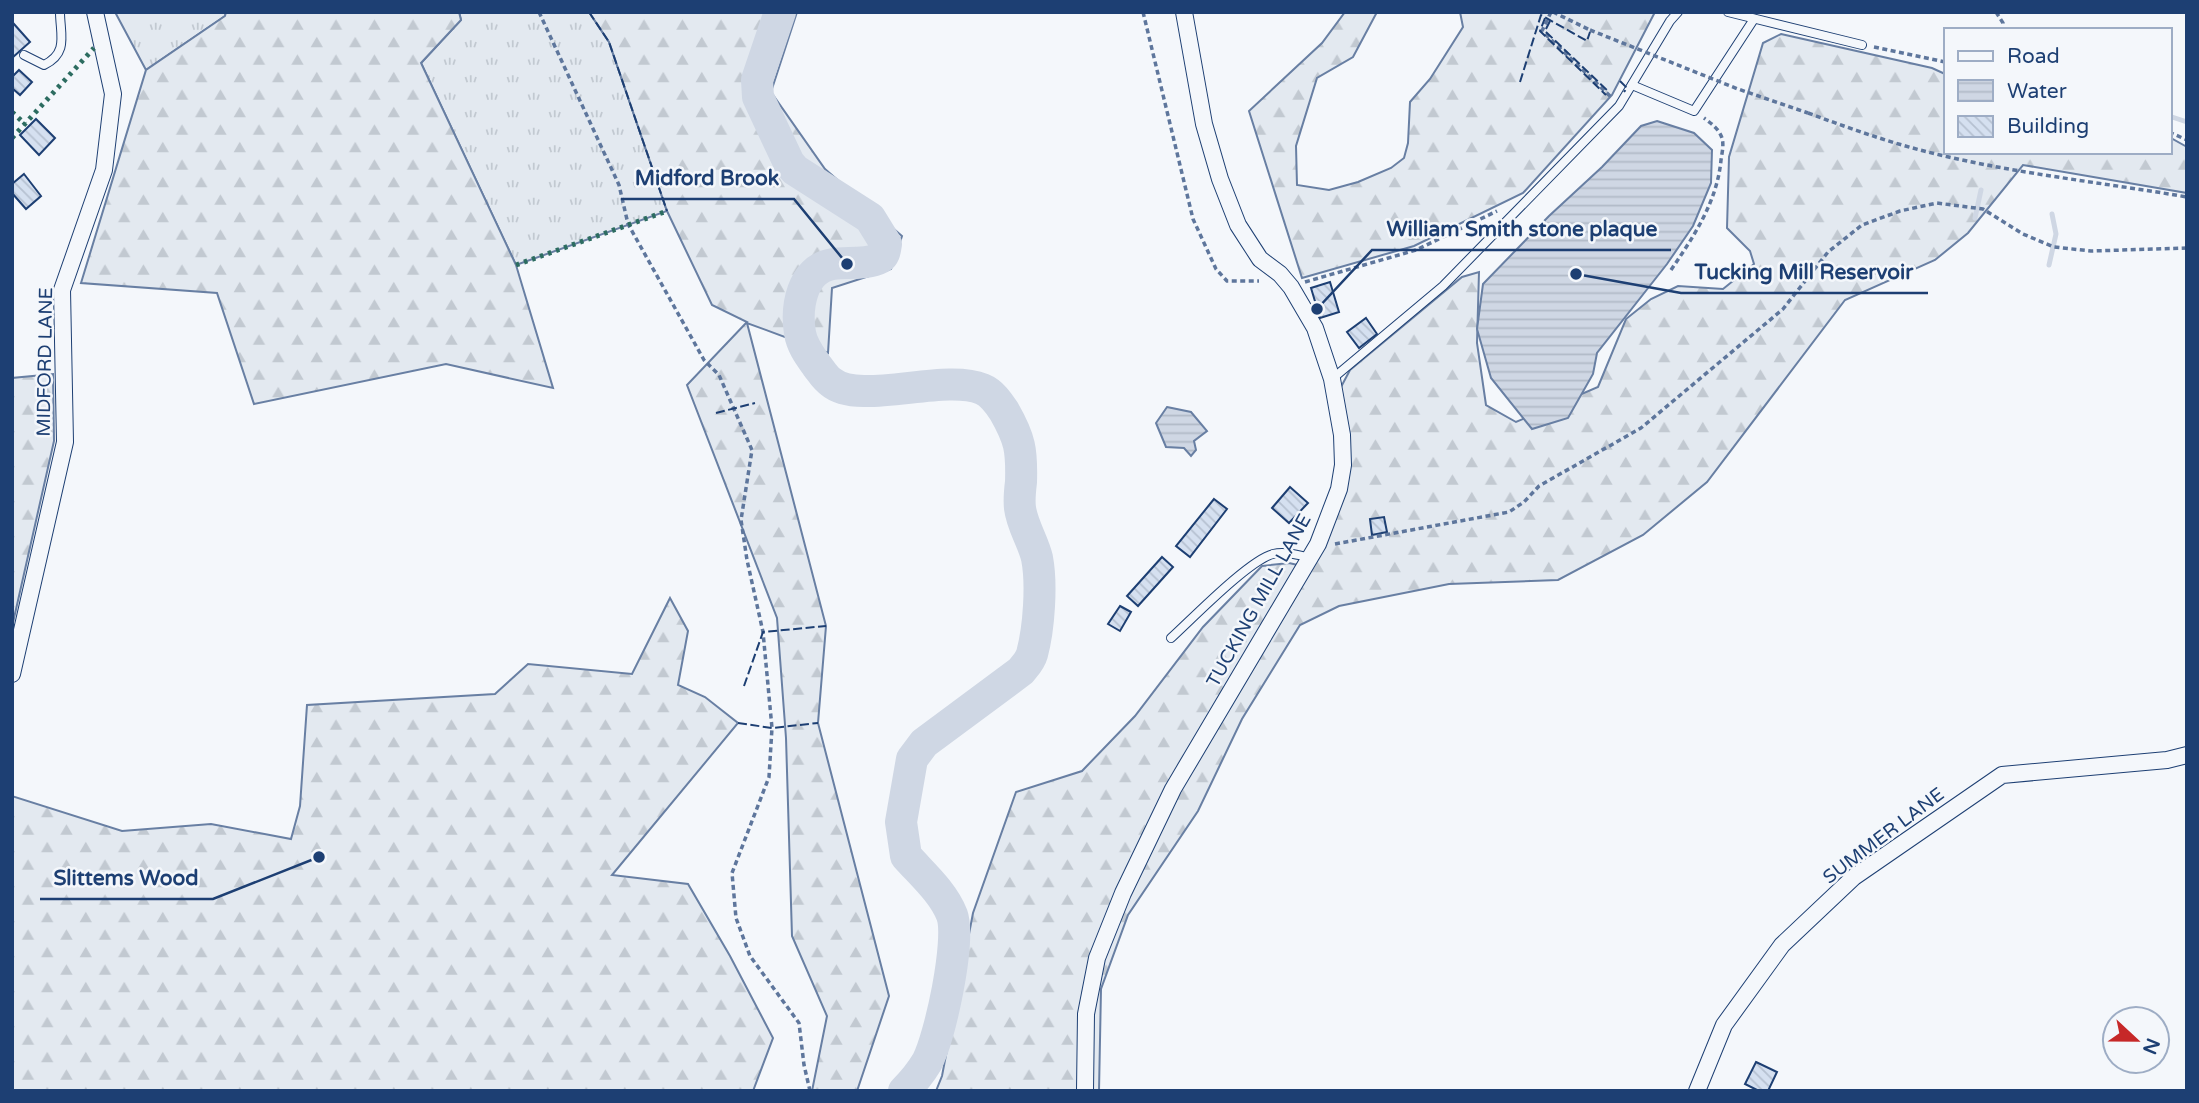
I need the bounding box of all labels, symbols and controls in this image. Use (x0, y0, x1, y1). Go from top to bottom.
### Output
legend (1944, 28, 2171, 154)
text: Road (2007, 44, 2060, 69)
text: Water (2007, 79, 2067, 104)
text: Building (2007, 114, 2089, 139)
callout: Midford Brook (621, 157, 794, 199)
text: Midford Brook (635, 166, 780, 191)
callout: William Smith stone plaque (1372, 208, 1671, 250)
text: William Smith stone plaque (1386, 217, 1658, 242)
callout: Tucking Mill Reservoir (1681, 251, 1928, 293)
text: Tucking Mill Reservoir (1694, 260, 1914, 285)
street label: MIDFORD LANE (33, 287, 57, 437)
street label: TUCKING MILL LANE (1202, 510, 1316, 691)
street label: SUMMER LANE (1819, 783, 1948, 888)
callout: Slittems Wood (40, 857, 213, 899)
text: Slittems Wood (54, 866, 198, 891)
north arrow (2101, 1005, 2171, 1075)
text: N (2138, 1035, 2164, 1057)

